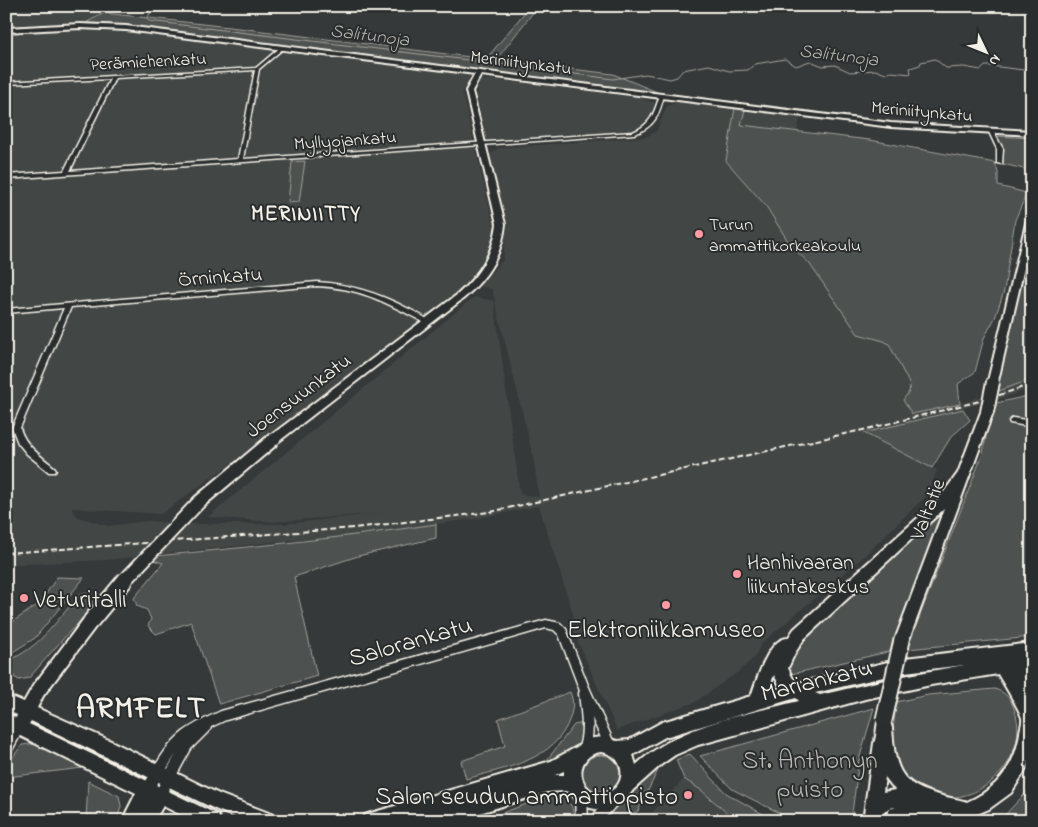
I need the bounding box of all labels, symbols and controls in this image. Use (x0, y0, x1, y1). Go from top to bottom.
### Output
water label: Salitunoja (329, 18, 411, 55)
north arrow (960, 28, 1010, 78)
water label: Salitunoja (798, 38, 880, 75)
street label: Meriniitynkatu (469, 45, 573, 83)
street label: Perämiehenkatu (89, 47, 207, 79)
text: N (984, 49, 1005, 70)
street label: Meriniitynkatu (870, 96, 974, 130)
street label: Myllyojankatu (293, 125, 397, 159)
district label: MERINIITTY (251, 200, 361, 230)
place label: Turun ammattikorkeakoulu (709, 213, 861, 260)
marker: Turun ammattikorkeakoulu (693, 228, 705, 240)
street label: Örninkatu (177, 260, 263, 296)
street label: Joensuunkatu (240, 347, 358, 446)
street label: Valtatie (903, 474, 954, 546)
place label: Hanhivaaran liikuntakeskus (747, 549, 869, 603)
marker: Hanhivaaran liikuntakeskus (731, 568, 743, 580)
place label: Veturitalli (33, 583, 127, 619)
marker: Veturitalli (18, 592, 30, 604)
marker: Elektroniikkamuseo (660, 599, 672, 611)
street label: Salorankatu (345, 608, 477, 678)
place label: Elektroniikkamuseo (567, 613, 765, 649)
street label: Mariankatu (757, 651, 876, 713)
district label: ARMFELT (76, 687, 206, 732)
park label: St. Anthonyn puisto (742, 744, 878, 809)
place label: Salon seudun ammattiopisto (375, 780, 678, 816)
marker: Salon seudun ammattiopisto (682, 789, 694, 801)

